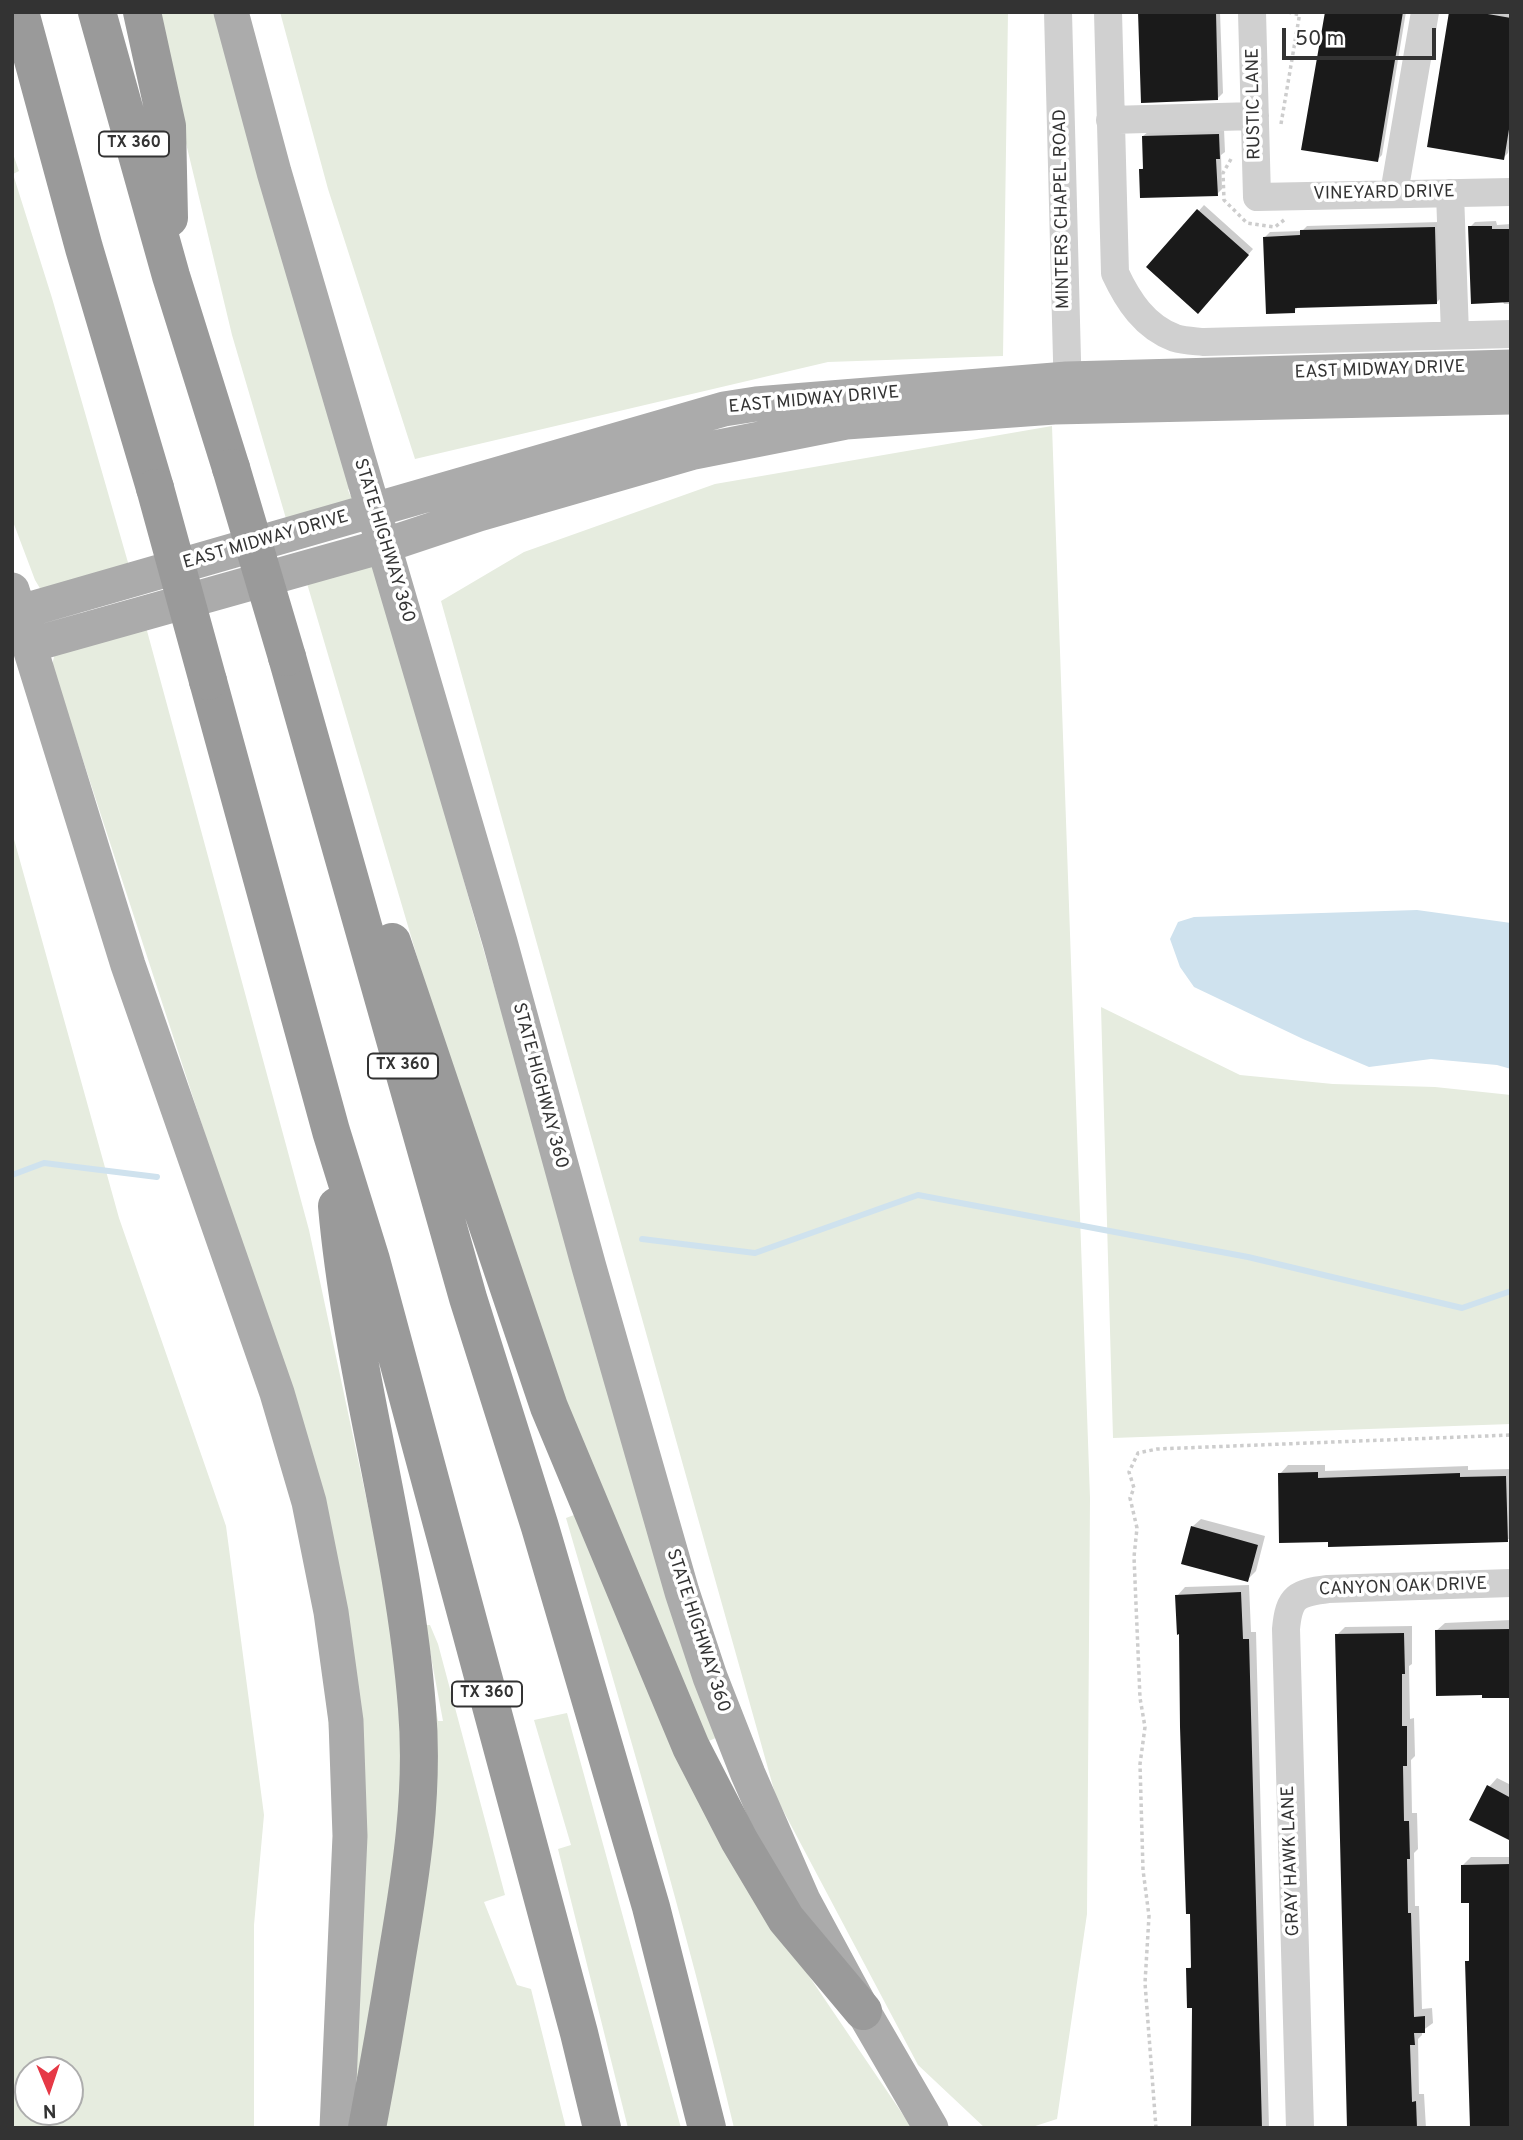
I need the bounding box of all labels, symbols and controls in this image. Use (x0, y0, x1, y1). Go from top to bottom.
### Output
scale bar (1285, 14, 1439, 58)
text: 50 m (1295, 26, 1344, 53)
street label: RUSTIC LANE (1243, 48, 1267, 160)
street label: MINTERS CHAPEL ROAD (1050, 109, 1076, 309)
road number: TX 360 (99, 132, 169, 156)
street label: VINEYARD DRIVE (1313, 182, 1455, 206)
street label: EAST MIDWAY DRIVE (1294, 357, 1466, 385)
street label: EAST MIDWAY DRIVE (728, 383, 900, 419)
street label: STATE HIGHWAY 360 (348, 456, 418, 626)
street label: EAST MIDWAY DRIVE (181, 507, 351, 575)
street label: STATE HIGHWAY 360 (506, 1001, 572, 1171)
road number: TX 360 (368, 1054, 438, 1078)
street label: STATE HIGHWAY 360 (660, 1546, 734, 1716)
street label: CANYON OAK DRIVE (1318, 1574, 1488, 1602)
road number: TX 360 (452, 1682, 522, 1706)
street label: GRAY HAWK LANE (1279, 1785, 1305, 1937)
north arrow (14, 2056, 84, 2126)
text: N (42, 2098, 57, 2122)

